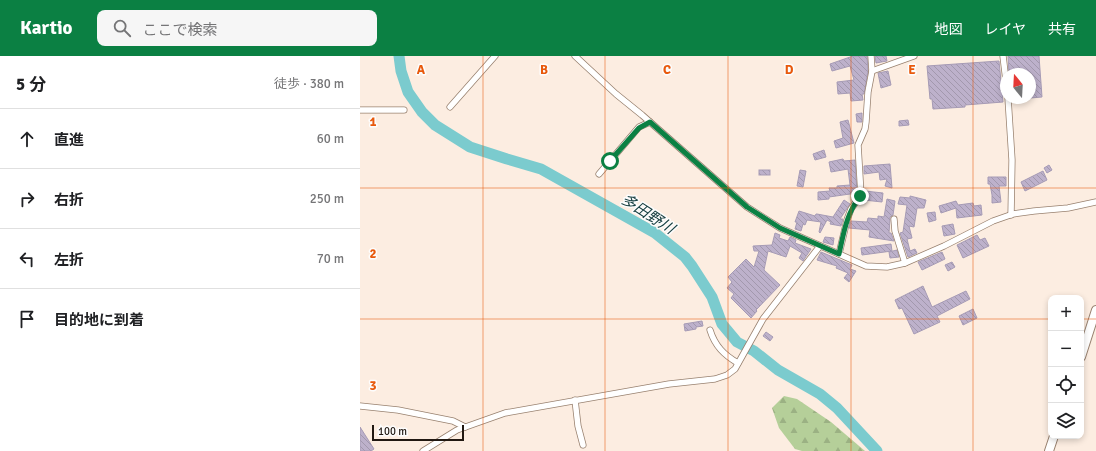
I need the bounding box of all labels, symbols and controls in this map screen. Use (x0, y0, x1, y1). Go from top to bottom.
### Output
search box (97, 10, 377, 46)
text: Kartio (20, 16, 73, 40)
icon: search (111, 17, 133, 39)
text: ここで検索 (143, 21, 218, 39)
text: 地図 (934, 21, 962, 38)
text: レイヤ (984, 21, 1026, 38)
text: 共有 (1048, 21, 1076, 38)
text: A (417, 62, 426, 78)
text: B (540, 62, 548, 78)
text: C (663, 62, 671, 78)
text: D (785, 62, 794, 78)
text: E (908, 62, 916, 78)
north arrow (1000, 68, 1036, 104)
text: 5 分 (16, 74, 46, 95)
text: 徒歩 · 380 m (274, 76, 344, 92)
text: 1 (369, 114, 377, 130)
icon: ahead (16, 128, 38, 150)
text: 直進 (54, 131, 84, 149)
text: 60 m (317, 131, 344, 147)
route start (601, 152, 619, 170)
route end (851, 187, 869, 205)
icon: right (16, 188, 38, 210)
water label: 多田野川 (618, 190, 680, 239)
text: 右折 (54, 191, 84, 209)
text: 250 m (310, 191, 344, 207)
text: 2 (369, 246, 377, 262)
icon: left (16, 248, 38, 270)
text: 左折 (54, 251, 84, 269)
text: 70 m (317, 251, 344, 267)
map controls (1048, 295, 1084, 439)
button: + (1048, 295, 1084, 331)
icon: arrive (16, 308, 38, 330)
text: 目的地に到着 (54, 311, 144, 329)
button: − (1048, 331, 1084, 367)
button: locate (1048, 367, 1084, 403)
text: 3 (369, 378, 377, 394)
button: layers (1048, 403, 1084, 439)
scale bar (372, 423, 464, 442)
text: 100 m (378, 425, 407, 438)

